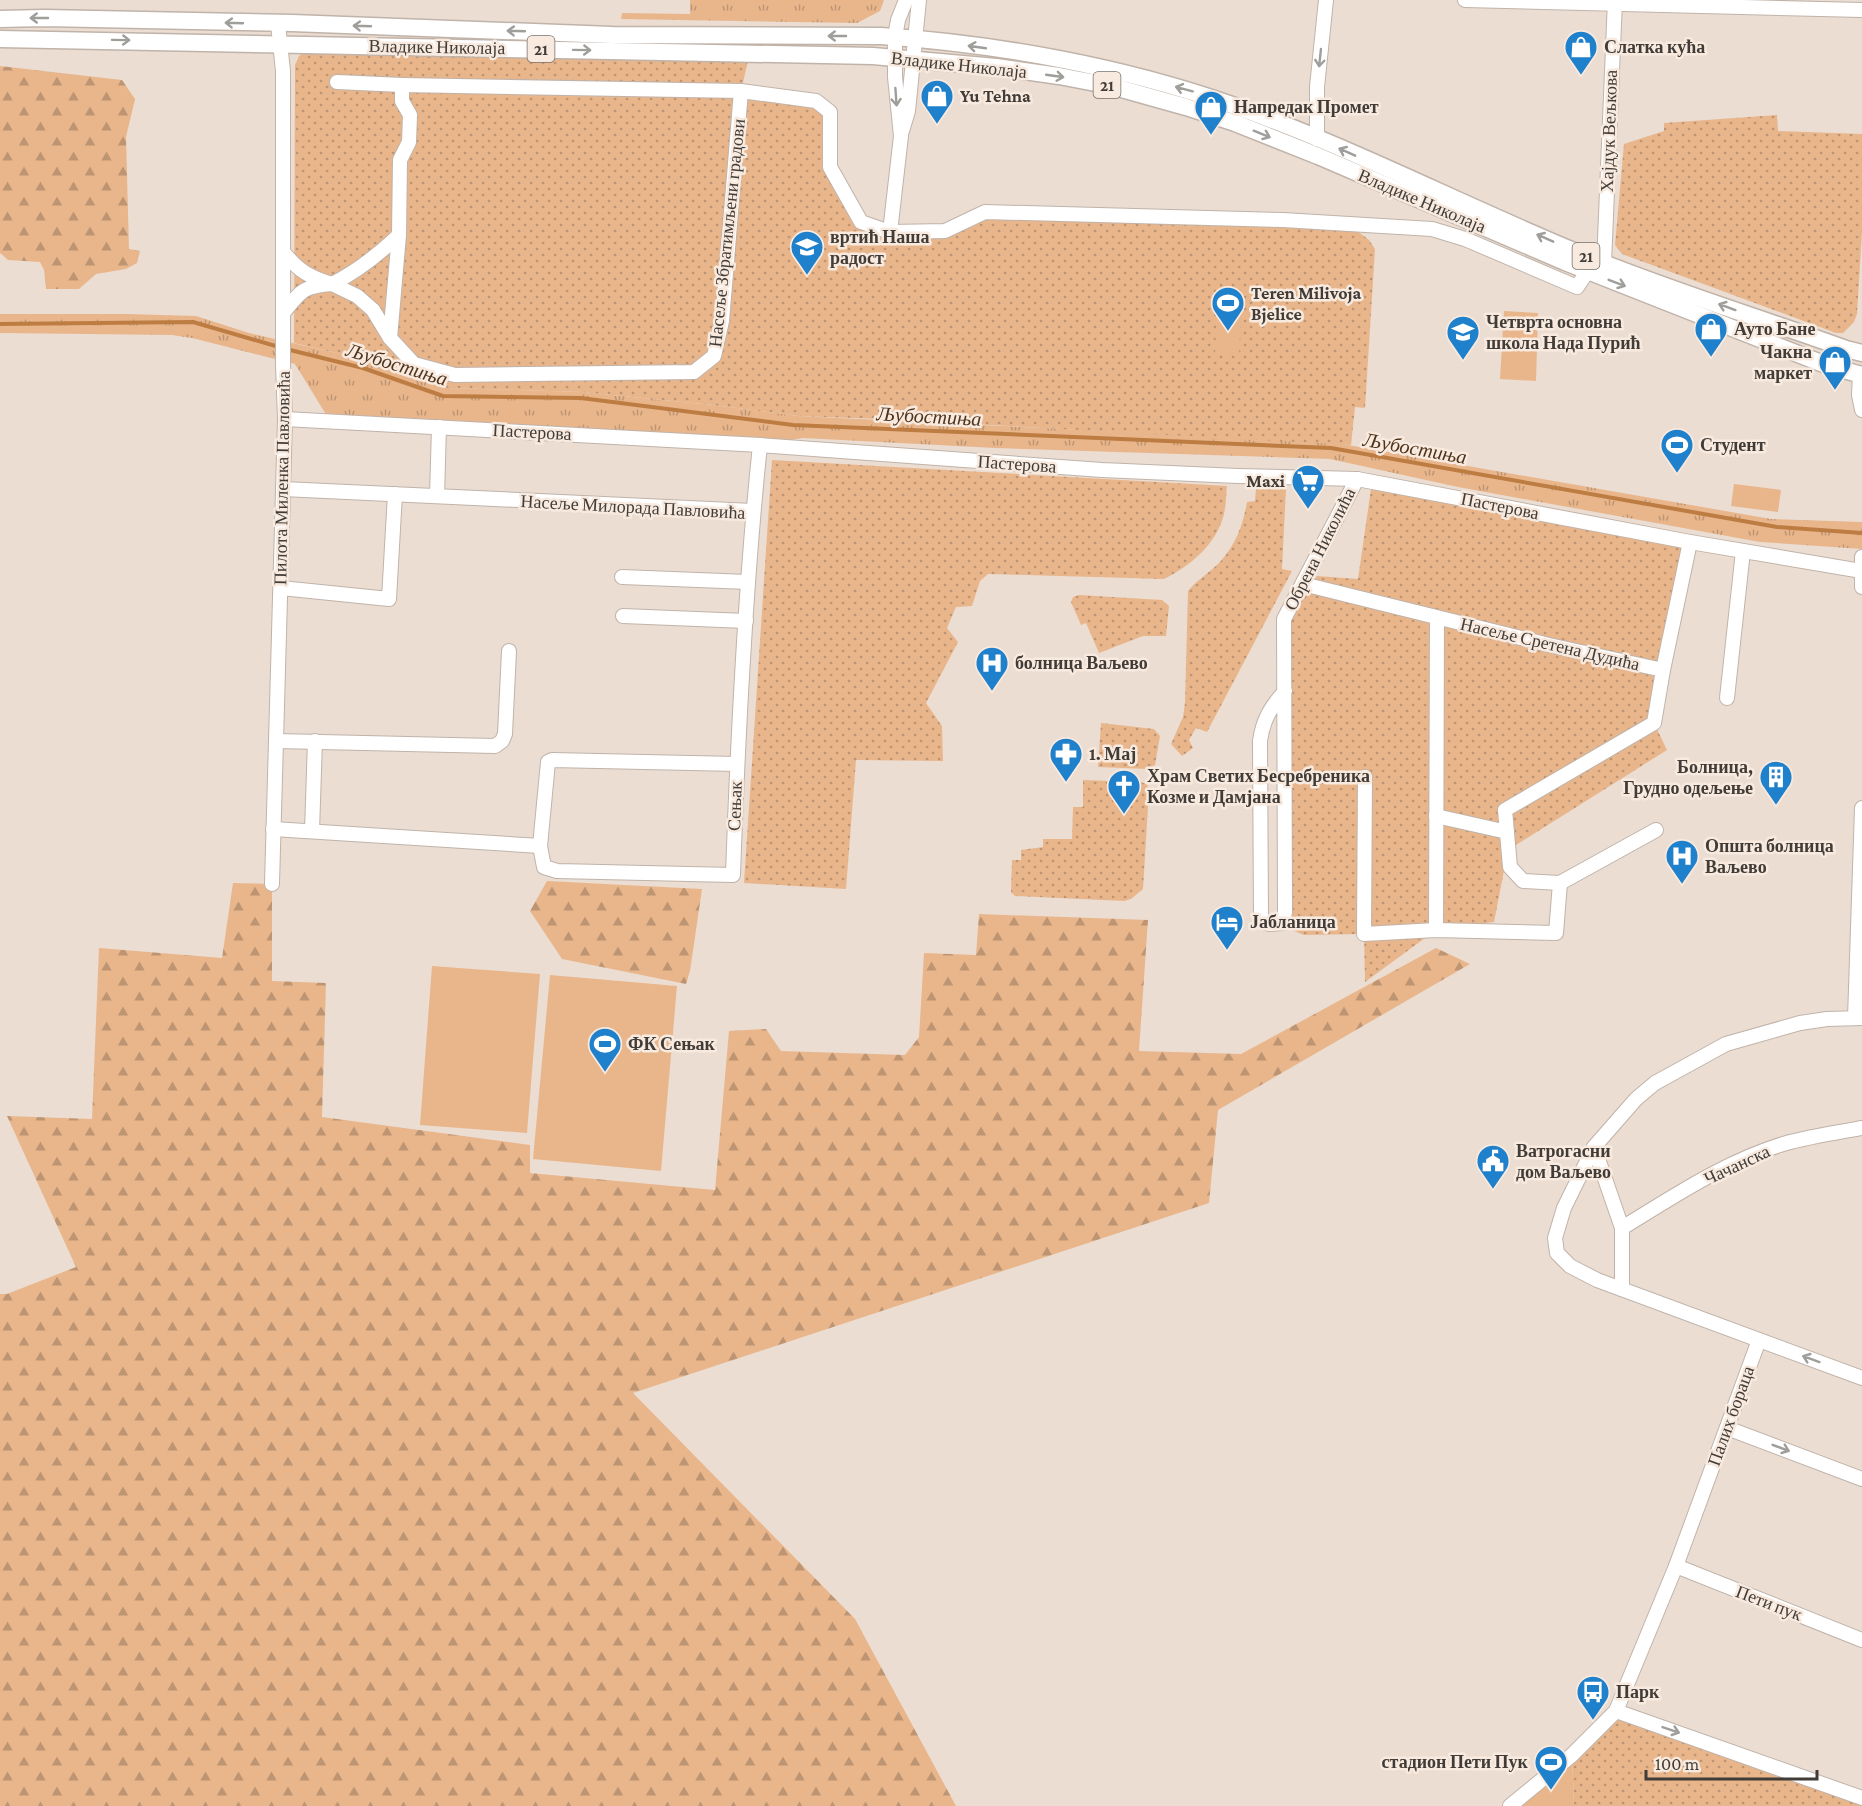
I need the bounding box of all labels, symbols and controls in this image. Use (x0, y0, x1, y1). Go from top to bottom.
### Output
one-way arrow (29, 12, 49, 24)
one-way arrow (224, 17, 244, 29)
one-way arrow (352, 20, 372, 32)
one-way arrow (506, 26, 526, 37)
shop icon: Слатка кућа (1563, 29, 1599, 76)
one-way arrow (827, 30, 847, 42)
one-way arrow (111, 34, 131, 46)
street label: Владике Николаја (369, 36, 505, 58)
road number: 21 (528, 36, 554, 62)
place label: Слатка кућа (1604, 37, 1705, 57)
one-way arrow (967, 42, 987, 53)
one-way arrow (571, 44, 591, 56)
street label: Владике Николаја (890, 48, 1028, 82)
one-way arrow (1314, 48, 1325, 68)
street label: Хајдук Вељкова (1597, 69, 1621, 193)
one-way arrow (1044, 70, 1064, 81)
road number: 21 (1094, 72, 1120, 98)
shop icon: Yu Tehna (919, 78, 955, 125)
one-way arrow (1175, 83, 1194, 95)
one-way arrow (891, 86, 902, 106)
place label: Yu Tehna (960, 86, 1031, 106)
shop icon: Напредак Промет (1193, 89, 1229, 136)
place label: Напредак Промет (1234, 97, 1379, 117)
street label: Насеље Збратимљени градови (705, 117, 749, 348)
one-way arrow (1253, 129, 1271, 140)
one-way arrow (1338, 146, 1356, 157)
street label: Владике Николаја (1355, 165, 1489, 237)
place label: вртић Наша радост (830, 227, 929, 268)
school or university icon: вртић Наша радост (789, 229, 825, 276)
one-way arrow (1536, 232, 1554, 243)
road number: 21 (1572, 243, 1600, 269)
one-way arrow (1607, 278, 1625, 289)
place label: Teren Milivoja Bjelice (1251, 283, 1362, 325)
sports icon: Teren Milivoja Bjelice (1210, 285, 1246, 332)
one-way arrow (1718, 300, 1737, 311)
shop icon: Ауто Бане (1693, 311, 1729, 358)
place label: Четврта основна школа Нада Пурић (1486, 312, 1641, 353)
school or university icon: Четврта основна школа Нада Пурић (1445, 314, 1481, 361)
place label: Ауто Бане (1734, 319, 1815, 339)
water label: Љубостиња (342, 338, 450, 391)
place label: Чакна маркет (1754, 342, 1812, 383)
shop icon: Чакна маркет (1817, 344, 1853, 391)
street label: Пилота Миленка Павловића (270, 371, 294, 585)
water label: Љубостиња (875, 402, 982, 431)
street label: Пастерова (492, 420, 572, 444)
sports icon: Студент (1659, 427, 1695, 474)
water label: Љубостиња (1360, 428, 1469, 469)
place label: Студент (1700, 435, 1766, 455)
street label: Пастерова (977, 451, 1057, 477)
supermarket icon: Maxi (1290, 463, 1326, 510)
place label: Maxi (1246, 471, 1286, 491)
street label: Обрена Николића (1280, 484, 1360, 614)
street label: Пастерова (1459, 489, 1541, 523)
street label: Насеље Милорада Павловића (520, 491, 746, 523)
street label: Насеље Сретена Дудића (1458, 614, 1642, 674)
hospital icon: болница Ваљево (974, 645, 1010, 692)
place label: болница Ваљево (1015, 653, 1148, 673)
pharmacy icon: 1. Мај (1048, 736, 1084, 783)
place label: 1. Мај (1089, 744, 1136, 764)
place label: Болница, Грудно одељење (1623, 757, 1753, 798)
building icon: Болница, Грудно одељење (1758, 759, 1794, 806)
place label: Храм Светих Бесребреника Козме и Дамјана (1147, 766, 1370, 807)
church icon: Храм Светих Бесребреника Козме и Дамјана (1106, 768, 1142, 815)
street label: Сењак (724, 780, 746, 831)
place label: Општа болница Ваљево (1705, 836, 1834, 877)
hospital icon: Општа болница Ваљево (1664, 838, 1700, 885)
hotel icon: Јабланица (1209, 904, 1245, 951)
place label: Јабланица (1250, 912, 1336, 932)
sports icon: ФК Сењак (587, 1026, 623, 1073)
place label: ФК Сењак (628, 1034, 716, 1054)
place label: Ватрогасни дом Ваљево (1516, 1141, 1611, 1182)
street label: Чачанска (1701, 1141, 1773, 1189)
public building icon: Ватрогасни дом Ваљево (1475, 1143, 1511, 1190)
one-way arrow (1802, 1353, 1820, 1364)
street label: Палих бораца (1704, 1363, 1758, 1469)
one-way arrow (1772, 1444, 1790, 1455)
street label: Пети пук (1733, 1581, 1805, 1625)
bus stop icon: Парк (1575, 1674, 1611, 1721)
place label: Парк (1616, 1682, 1660, 1702)
one-way arrow (1661, 1726, 1680, 1737)
scale bar (1646, 1743, 1817, 1781)
sports icon: стадион Пети Пук (1533, 1744, 1569, 1791)
place label: стадион Пети Пук (1382, 1752, 1529, 1772)
text: 100 m (1655, 1754, 1700, 1774)

